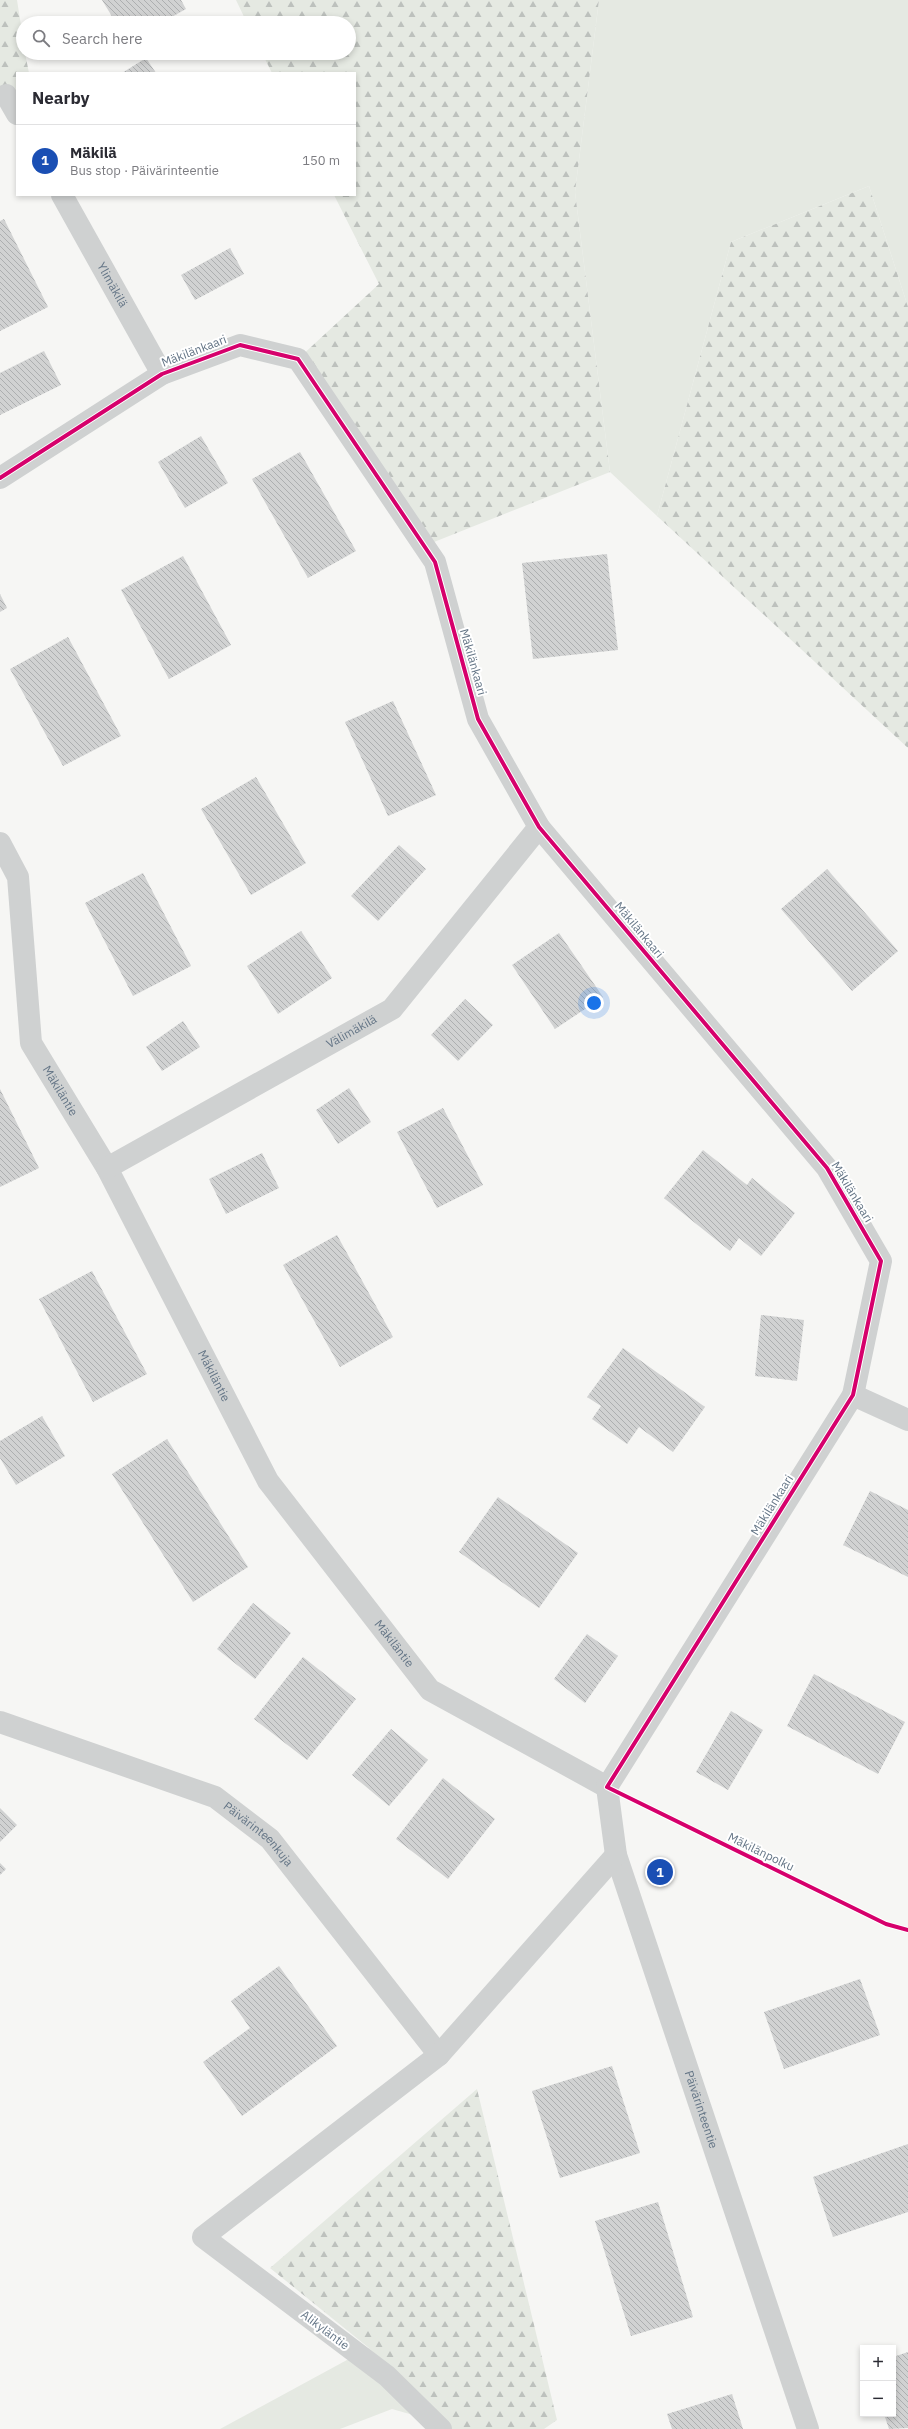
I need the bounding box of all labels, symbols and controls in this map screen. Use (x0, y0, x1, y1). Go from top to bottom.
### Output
search box (16, 16, 356, 60)
icon: search (30, 27, 52, 49)
text: Search here (62, 29, 142, 48)
text: Nearby (32, 87, 90, 109)
text: Mäkilä (70, 143, 117, 162)
text: 1 (41, 152, 49, 169)
text: 150 m (302, 152, 340, 169)
text: Bus stop · Päivärinteentie (70, 162, 219, 179)
street label: Ylimäkilä (94, 259, 132, 310)
street label: Mäkilänkaari (159, 331, 228, 370)
street label: Mäkilänkaari (457, 627, 490, 697)
street label: Mäkilänkaari (612, 899, 667, 961)
your location (584, 993, 604, 1013)
street label: Välimäkilä (323, 1011, 380, 1051)
street label: Mäkiläntie (40, 1063, 82, 1119)
street label: Mäkilänkaari (828, 1159, 876, 1225)
street label: Mäkiläntie (195, 1347, 234, 1404)
street label: Mäkilänkaari (747, 1472, 796, 1538)
street label: Mäkiläntie (371, 1617, 418, 1670)
street label: Päivärinteenkuja (221, 1798, 297, 1870)
street label: Mäkilänpolku (726, 1829, 797, 1874)
pin: 1 (647, 1857, 673, 1887)
street label: Päivärinteentie (682, 2069, 722, 2151)
street label: Alikyläntie (298, 2307, 353, 2353)
map controls (860, 2345, 896, 2417)
button: + (860, 2345, 896, 2381)
button: − (860, 2381, 896, 2417)

